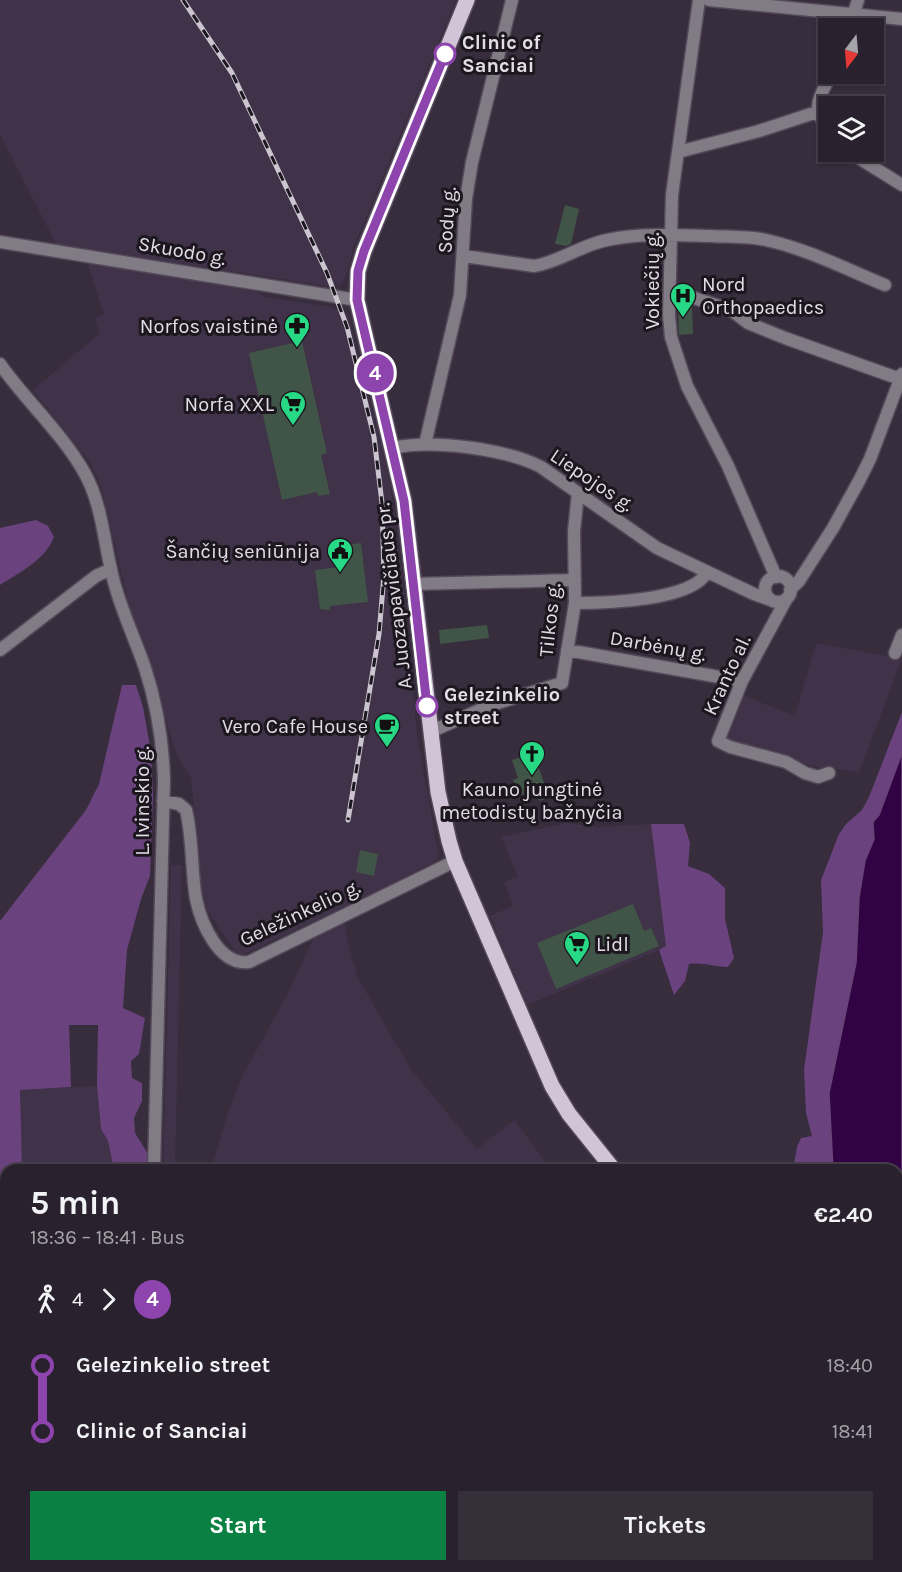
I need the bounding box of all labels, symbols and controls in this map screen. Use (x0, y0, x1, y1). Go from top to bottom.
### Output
north arrow (818, 18, 884, 84)
map controls (818, 18, 884, 162)
place label: Clinic of Sanciai (462, 31, 541, 77)
marker: Clinic of Sanciai (434, 43, 456, 65)
button: layers (818, 96, 884, 162)
street label: Sodų g. (433, 186, 461, 254)
street label: Skuodo g. (136, 232, 228, 270)
street label: Vokiečių g. (641, 232, 664, 330)
place label: Nord Orthopaedics (702, 273, 824, 319)
hospital icon: Nord Orthopaedics (668, 281, 698, 319)
pharmacy icon: Norfos vaistinė (282, 311, 312, 349)
place label: Norfos vaistinė (140, 315, 278, 338)
line badge: 4 (356, 354, 394, 392)
text: 4 (369, 361, 381, 385)
supermarket icon: Norfa XXL (278, 389, 308, 427)
place label: Norfa XXL (185, 393, 275, 416)
street label: Liepojos g. (546, 444, 638, 516)
street label: A. Juozapavičiaus pr. (371, 502, 417, 690)
public building icon: Šančių seniūnija (325, 536, 355, 574)
place label: Šančių seniūnija (165, 539, 320, 563)
street label: Tilkos g. (535, 582, 565, 658)
street label: Darbėnų g. (608, 626, 708, 666)
street label: Kranto al. (698, 631, 756, 719)
place label: Gelezinkelio street (444, 683, 560, 729)
marker: Gelezinkelio street (416, 695, 438, 717)
cafe icon: Vero Cafe House (372, 711, 402, 749)
place label: Vero Cafe House (222, 715, 368, 738)
church icon: Kauno jungtinė metodistų bažnyčia (517, 739, 547, 777)
street label: L. Ivinskio g. (131, 746, 154, 856)
place label: Kauno jungtinė metodistų bažnyčia (441, 778, 623, 824)
street label: Geležinkelio g. (236, 875, 364, 951)
supermarket icon: Lidl (562, 929, 592, 967)
place label: Lidl (596, 933, 629, 956)
text: 5 min (30, 1184, 120, 1222)
text: €2.40 (814, 1202, 873, 1228)
text: 18:36 – 18:41 · Bus (30, 1226, 185, 1249)
icon: walk (30, 1283, 63, 1316)
icon: forward (92, 1283, 125, 1316)
text: 4 (146, 1287, 159, 1311)
text: 4 (72, 1288, 83, 1311)
text: Gelezinkelio street (76, 1352, 270, 1378)
text: 18:40 (826, 1354, 873, 1377)
text: Clinic of Sanciai (76, 1418, 248, 1444)
text: 18:41 (832, 1420, 873, 1443)
button: Start (30, 1491, 446, 1560)
button: Tickets (458, 1491, 873, 1560)

